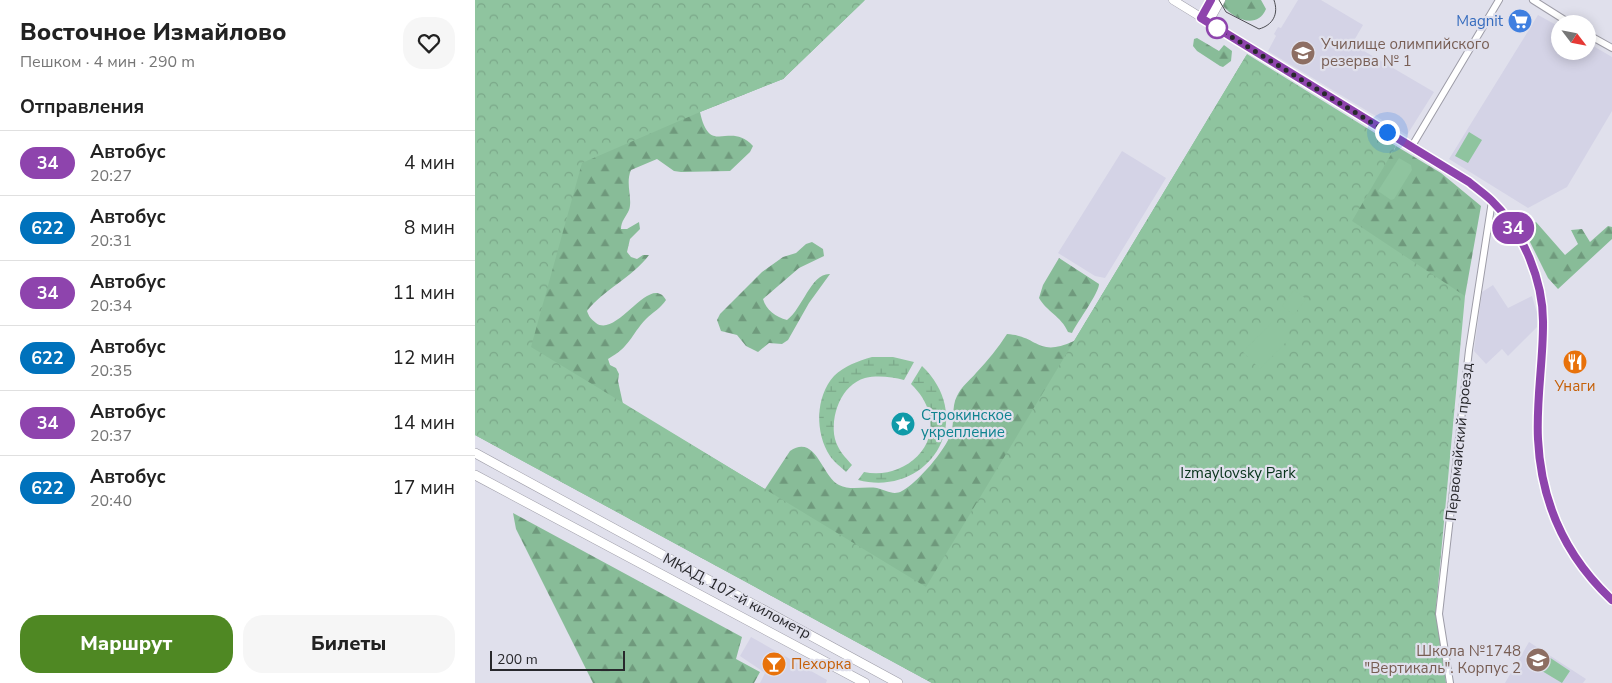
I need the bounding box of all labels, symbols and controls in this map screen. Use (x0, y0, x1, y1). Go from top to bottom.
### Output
supermarket icon: Magnit (1507, 8, 1533, 34)
place label: Magnit (1456, 11, 1504, 31)
north arrow (1551, 15, 1596, 60)
map controls (1551, 15, 1596, 60)
text: Восточное Измайлово (20, 16, 287, 48)
button: heart (403, 17, 455, 69)
unlabelled marker (1206, 17, 1228, 39)
place label: Училище олимпийского резерва № 1 (1320, 34, 1490, 71)
school or university icon: Училище олимпийского резерва № 1 (1290, 40, 1316, 66)
text: Пешком · 4 мин · 290 m (20, 51, 195, 73)
text: Отправления (20, 94, 144, 120)
your location (1375, 120, 1400, 145)
text: Автобус (90, 139, 166, 165)
text: 4 мин (404, 150, 455, 176)
text: 34 (37, 151, 58, 175)
text: 20:27 (90, 165, 132, 187)
text: Автобус (90, 204, 166, 230)
line badge: 34 (1491, 212, 1535, 244)
text: 8 мин (404, 215, 455, 241)
text: 622 (31, 216, 64, 240)
text: 34 (1502, 216, 1524, 240)
text: 20:31 (90, 230, 132, 252)
text: Автобус (90, 269, 166, 295)
text: 11 мин (393, 280, 455, 306)
text: 34 (37, 281, 58, 305)
text: 20:34 (90, 295, 132, 317)
text: Автобус (90, 334, 166, 360)
text: 12 мин (393, 345, 455, 371)
text: 622 (31, 346, 64, 370)
restaurant icon: Унаги (1562, 349, 1588, 375)
text: 20:35 (90, 360, 132, 382)
street label: Первомайский проезд (1441, 362, 1477, 522)
place label: Унаги (1553, 376, 1596, 396)
text: Автобус (90, 399, 166, 425)
place label: Строкинское укрепление (921, 405, 1012, 442)
text: 14 мин (393, 410, 455, 436)
text: 34 (37, 411, 58, 435)
place icon: Строкинское укрепление (890, 411, 916, 437)
text: 20:37 (90, 425, 132, 447)
park label: Izmaylovsky Park (1180, 463, 1296, 483)
text: Автобус (90, 464, 166, 490)
text: 17 мин (393, 475, 455, 501)
text: 622 (31, 476, 64, 500)
text: 20:40 (90, 490, 132, 512)
street label: МКАД, 107-й километр (659, 548, 815, 644)
button: Маршрут (20, 615, 233, 673)
button: Билеты (243, 615, 455, 673)
place label: Школа №1748 "Вертикаль". Корпус 2 (1364, 641, 1521, 678)
school or university icon: Школа №1748 "Вертикаль". Корпус 2 (1525, 647, 1551, 673)
scale bar (490, 648, 625, 671)
text: 200 m (497, 650, 538, 669)
bar icon: Пехорка (761, 651, 787, 677)
place label: Пехорка (791, 654, 852, 674)

